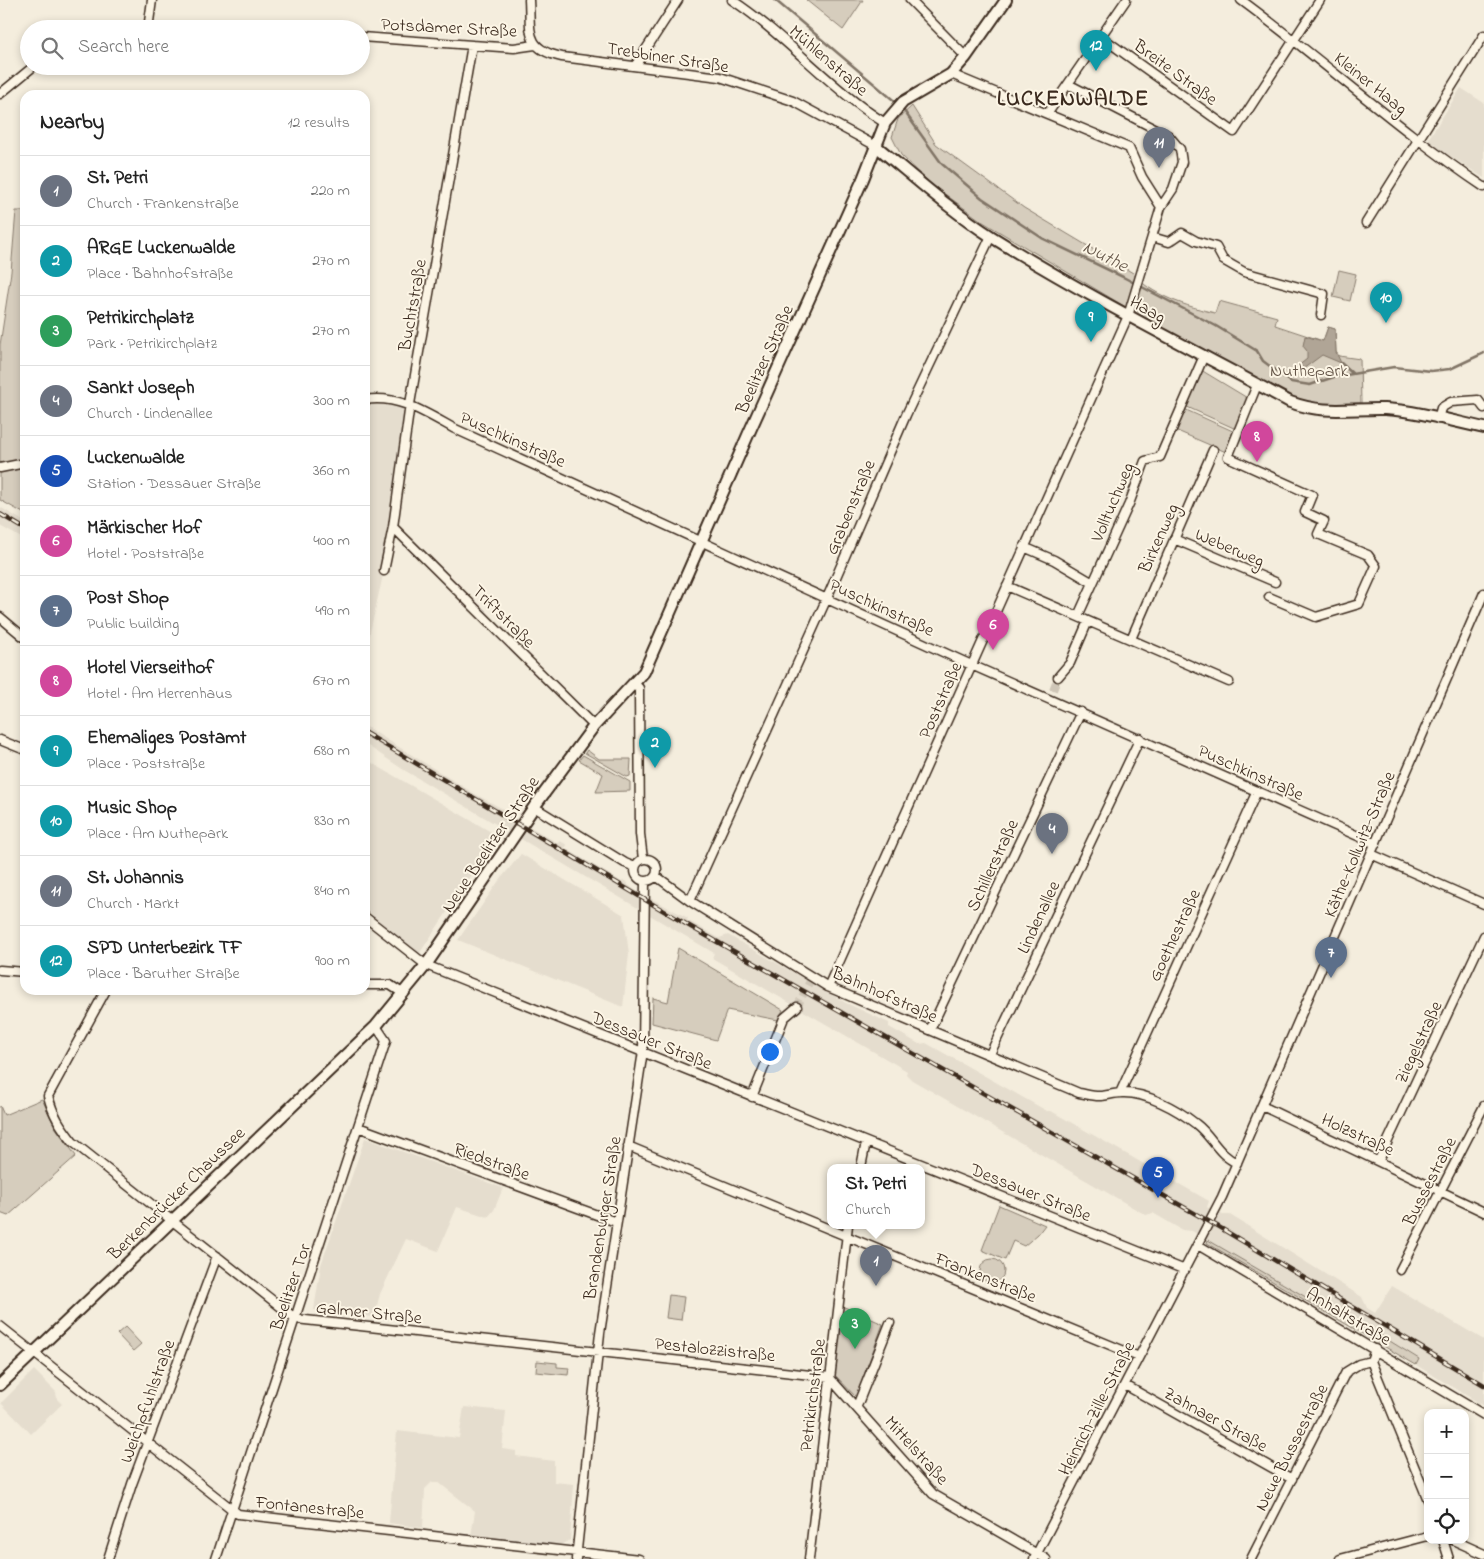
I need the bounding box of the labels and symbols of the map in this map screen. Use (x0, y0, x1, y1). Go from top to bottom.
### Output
street label: Potsdamer Straße (380, 12, 519, 46)
street label: Mühlenstraße (782, 20, 874, 104)
pin: 12 (1080, 30, 1112, 71)
street label: Breite Straße (1127, 34, 1223, 113)
street label: Trebbiner Straße (605, 37, 731, 82)
street label: Kleiner Haag (1327, 47, 1412, 123)
district label: LUCKENWALDE (997, 84, 1149, 116)
pin: 11 (1143, 127, 1175, 168)
water label: Nuthe (1078, 234, 1134, 281)
street label: Buchtstraße (393, 256, 435, 354)
pin: 10 (1370, 282, 1402, 323)
street label: Haag (1124, 290, 1170, 332)
street label: Beelitzer Straße (730, 300, 802, 419)
pin: 9 (1075, 301, 1107, 342)
park label: Nuthepark (1270, 359, 1348, 385)
street label: Puschkinstraße (455, 406, 570, 476)
pin: 8 (1241, 421, 1273, 462)
street label: Grabenstraße (820, 455, 884, 559)
street label: Volltuchweg (1085, 459, 1143, 548)
street label: Birkenweg (1133, 500, 1188, 579)
street label: Weberweg (1190, 523, 1268, 576)
street label: Puschkinstraße (824, 573, 939, 645)
street label: Triftstraße (465, 580, 541, 656)
pin: 6 (977, 609, 1009, 650)
street label: Poststraße (913, 657, 971, 744)
pin: 2 (639, 727, 671, 768)
street label: Puschkinstraße (1193, 739, 1308, 809)
street label: Käthe-Kollwitz-Straße (1318, 767, 1404, 922)
street label: Neue Beelitzer Straße (436, 771, 548, 919)
pin: 4 (1036, 813, 1068, 854)
street label: Schillerstraße (961, 815, 1027, 916)
street label: Lindenallee (1012, 876, 1068, 959)
street label: Goethestraße (1143, 884, 1209, 986)
pin: 7 (1315, 937, 1347, 978)
street label: Bahnhofstraße (826, 960, 942, 1031)
street label: Ziegelstraße (1389, 996, 1452, 1089)
street label: Dessauer Straße (586, 1005, 716, 1078)
your location (757, 1039, 783, 1065)
street label: Holzstraße (1316, 1108, 1399, 1164)
street label: Berkenbrücker Chaussee (102, 1121, 253, 1268)
street label: Bussestraße (1397, 1132, 1465, 1232)
street label: Brandenburger Straße (578, 1134, 631, 1303)
street label: Riedstraße (450, 1137, 534, 1189)
street label: Dessauer Straße (965, 1157, 1095, 1230)
pin: 5 (1142, 1157, 1174, 1198)
street label: Beelitzer Tor (264, 1240, 319, 1336)
pin: 1 (860, 1245, 892, 1286)
street label: Frankenstraße (930, 1246, 1041, 1311)
street label: Anhaltstraße (1300, 1282, 1396, 1354)
street label: Galmer Straße (314, 1295, 424, 1333)
pin: 3 (839, 1308, 871, 1349)
street label: Pestalozzistraße (653, 1332, 777, 1370)
street label: Weichpfuhlstraße (114, 1335, 184, 1467)
street label: Petrikirchstraße (794, 1336, 834, 1453)
street label: Heinrich-Zille-Straße (1053, 1336, 1143, 1481)
street label: Neue Bussestraße (1249, 1379, 1337, 1516)
street label: Zahnaer Straße (1158, 1381, 1273, 1461)
street label: Mittelstraße (877, 1411, 954, 1492)
street label: Fontanestraße (253, 1490, 366, 1528)

